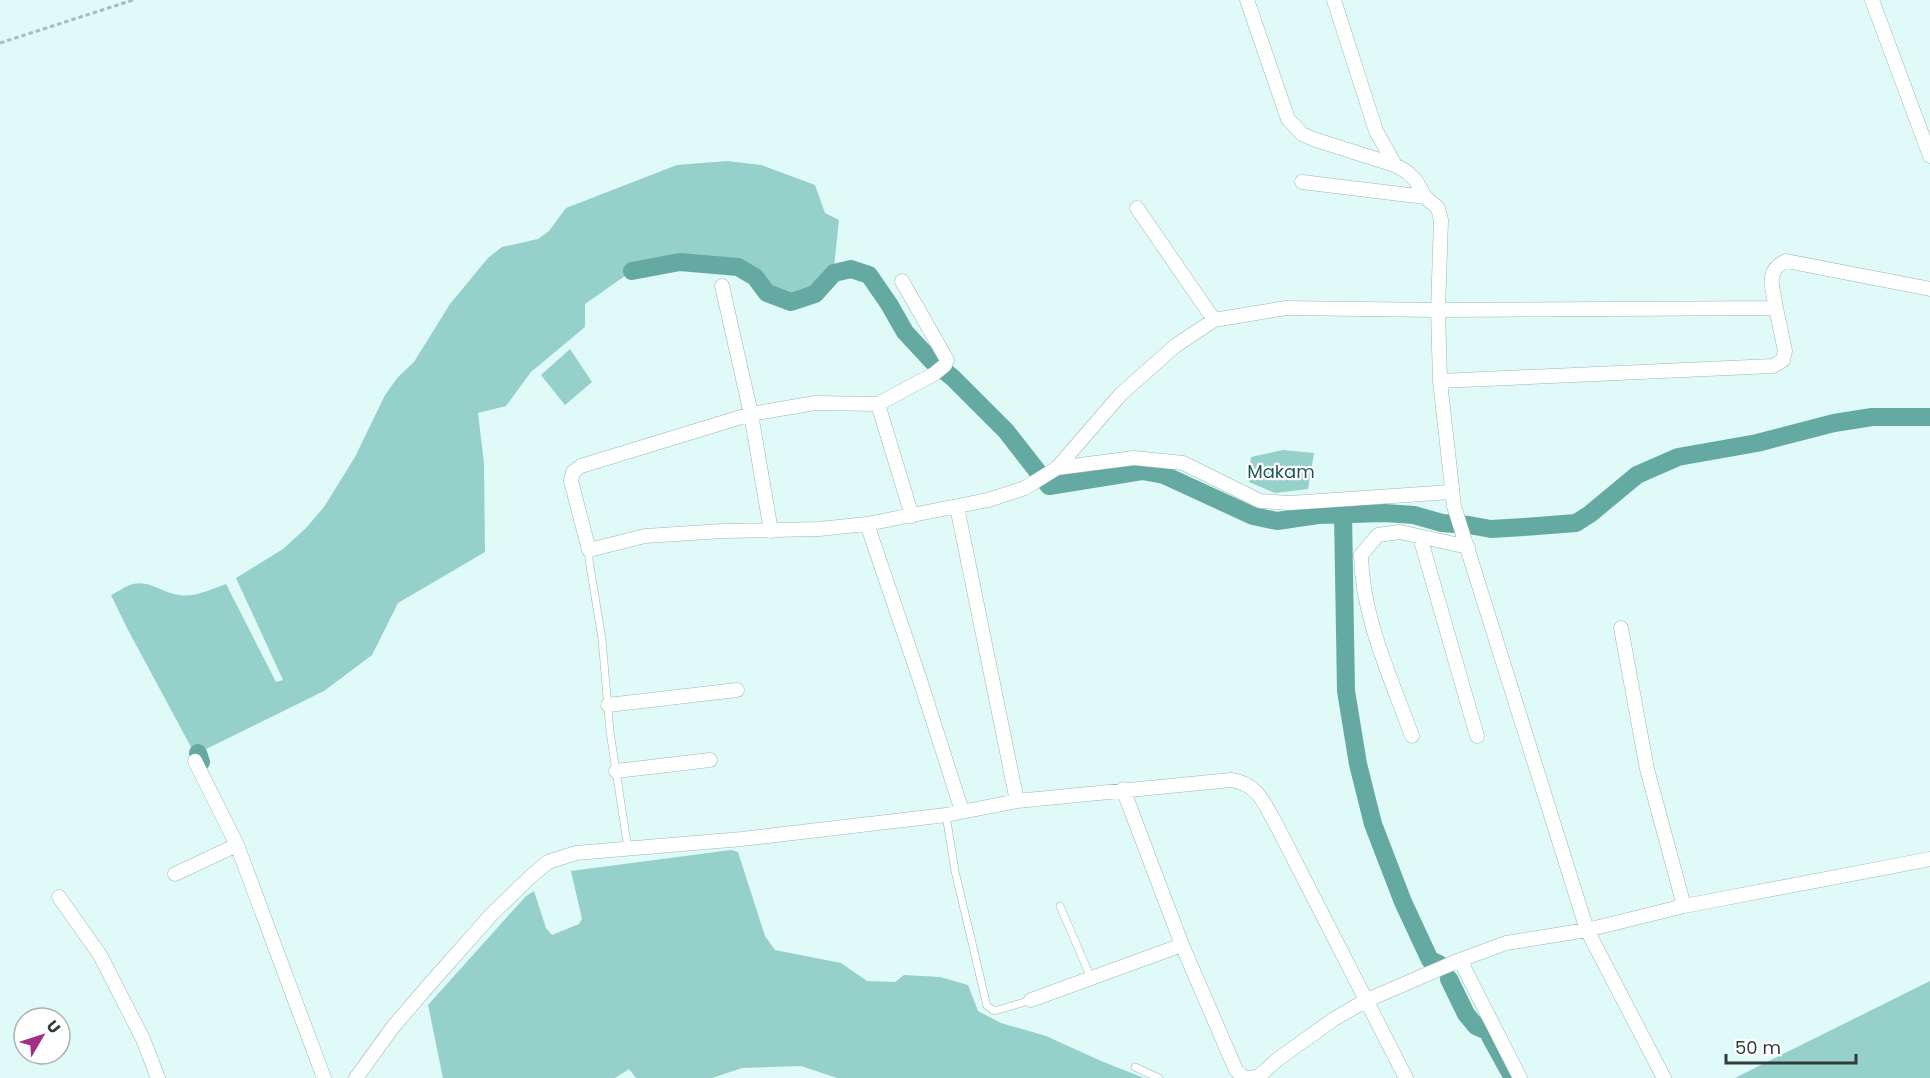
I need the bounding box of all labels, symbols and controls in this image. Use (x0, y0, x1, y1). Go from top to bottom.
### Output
park label: Makam (1247, 459, 1315, 484)
north arrow (12, 1006, 72, 1066)
text: U (41, 1015, 66, 1038)
scale bar (1726, 1027, 1856, 1065)
text: 50 m (1735, 1035, 1781, 1060)

